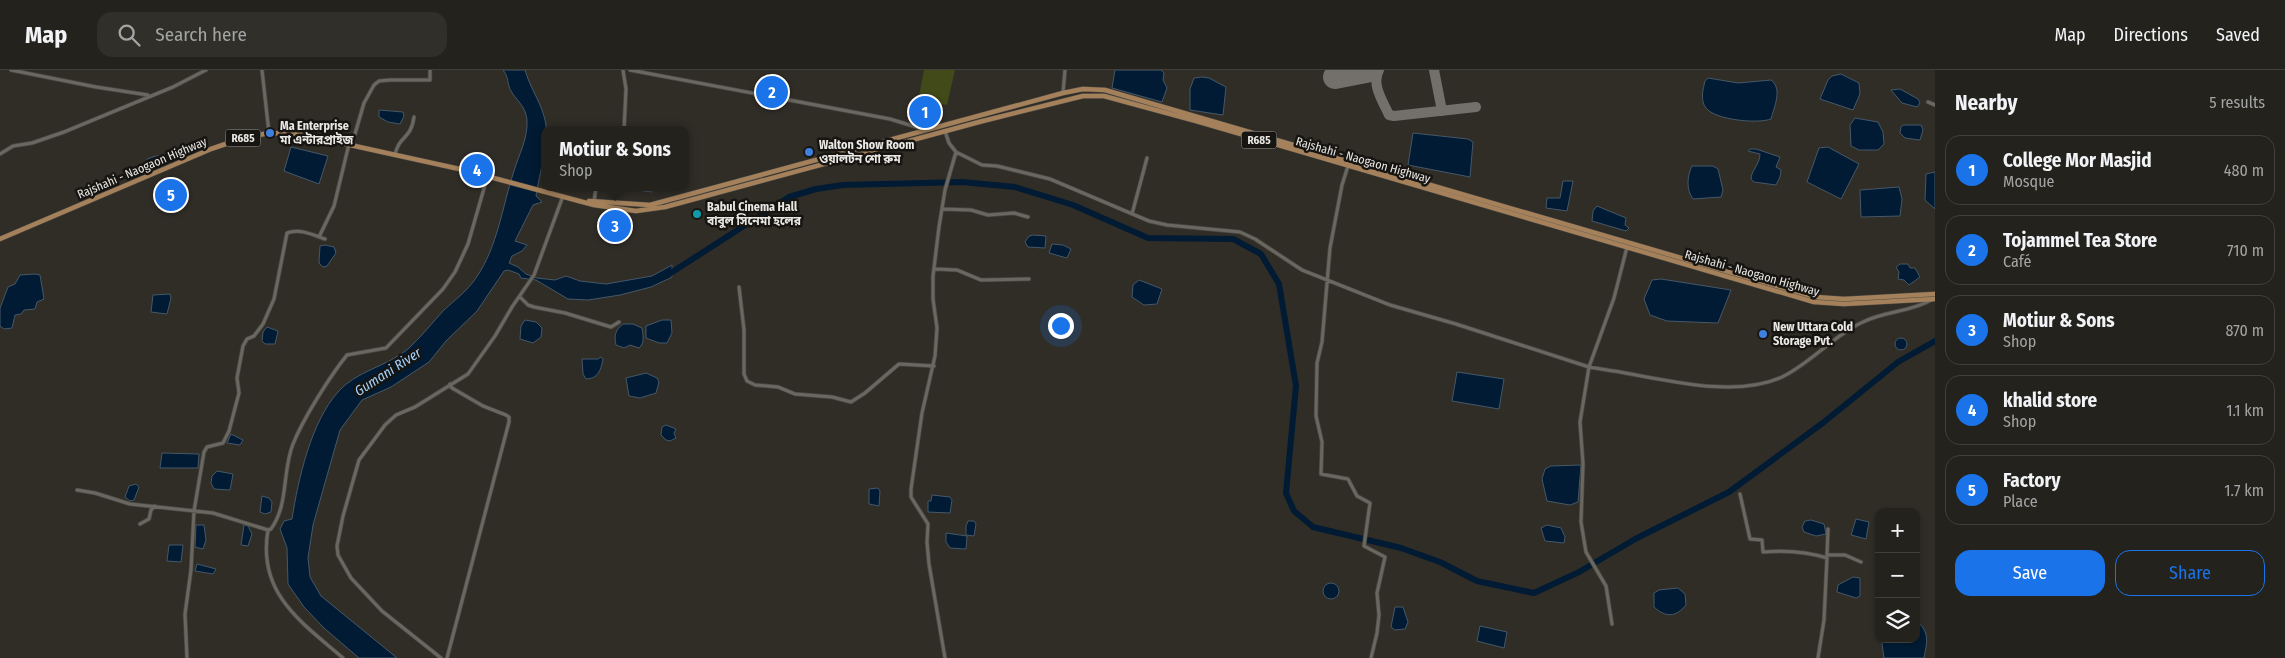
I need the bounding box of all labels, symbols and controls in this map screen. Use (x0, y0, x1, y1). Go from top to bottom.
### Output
search box (97, 12, 447, 57)
text: Map (25, 21, 67, 49)
icon: search (115, 21, 143, 49)
text: Search here (155, 23, 247, 46)
text: Map (2054, 24, 2086, 46)
text: Directions (2114, 24, 2188, 46)
text: Saved (2216, 24, 2260, 46)
pin: 2 (756, 73, 788, 111)
text: Nearby (1955, 90, 2017, 116)
pin: 1 (909, 93, 941, 131)
text: 5 results (2209, 93, 2265, 112)
place label: Ma Enterprise মা এন্টারপ্রাইজ (279, 119, 354, 147)
popup (541, 126, 689, 191)
marker: Ma Enterprise মা এন্টারপ্রাইজ (264, 127, 276, 139)
road number: R685 (226, 129, 260, 146)
road number: R685 (1242, 132, 1276, 148)
street label: Rajshahi - Naogaon Highway (75, 134, 209, 202)
street label: Rajshahi - Naogaon Highway (1294, 134, 1432, 186)
text: Motiur & Sons (559, 138, 671, 161)
place label: Walton Show Room ওয়ালটন শো রুম (819, 138, 914, 166)
marker: Walton Show Room ওয়ালটন শো রুম (803, 146, 815, 158)
text: College Mor Masjid (2003, 149, 2152, 172)
pin: 4 (461, 151, 493, 189)
text: Shop (559, 161, 593, 180)
text: 1 (1969, 161, 1975, 180)
text: 480 m (2224, 161, 2264, 180)
text: Mosque (2003, 172, 2054, 191)
pin: 5 (155, 176, 187, 214)
place label: Babul Cinema Hall বাবুল সিনেমা হলের (706, 200, 802, 229)
pin: 3 (599, 207, 631, 245)
marker: Babul Cinema Hall বাবুল সিনেমা হলের (691, 208, 703, 220)
text: Tojammel Tea Store (2003, 229, 2157, 252)
text: 2 (1968, 241, 1976, 260)
text: 710 m (2227, 241, 2264, 260)
street label: Rajshahi - Naogaon Highway (1683, 247, 1821, 299)
text: Café (2003, 252, 2031, 271)
text: Motiur & Sons (2003, 309, 2115, 332)
your location (1048, 313, 1074, 339)
place label: New Uttara Cold Storage Pvt. (1773, 320, 1853, 348)
text: 3 (1968, 321, 1976, 340)
text: 870 m (2226, 321, 2264, 340)
marker: New Uttara Cold Storage Pvt. (1757, 328, 1769, 340)
text: Shop (2003, 332, 2036, 351)
water label: Gumani River (351, 344, 425, 400)
text: khalid store (2003, 389, 2097, 412)
text: 4 (1968, 401, 1976, 420)
text: 1.1 km (2226, 401, 2264, 420)
text: Shop (2003, 412, 2036, 431)
text: Factory (2003, 469, 2060, 492)
text: 5 (1968, 481, 1976, 500)
text: 1.7 km (2224, 481, 2264, 500)
text: Place (2003, 492, 2038, 511)
map controls (1875, 508, 1920, 643)
button: + (1875, 508, 1920, 553)
button: Save (1955, 550, 2105, 596)
button: Share (2115, 550, 2265, 596)
button: − (1875, 553, 1920, 598)
button: layers (1875, 598, 1920, 643)

